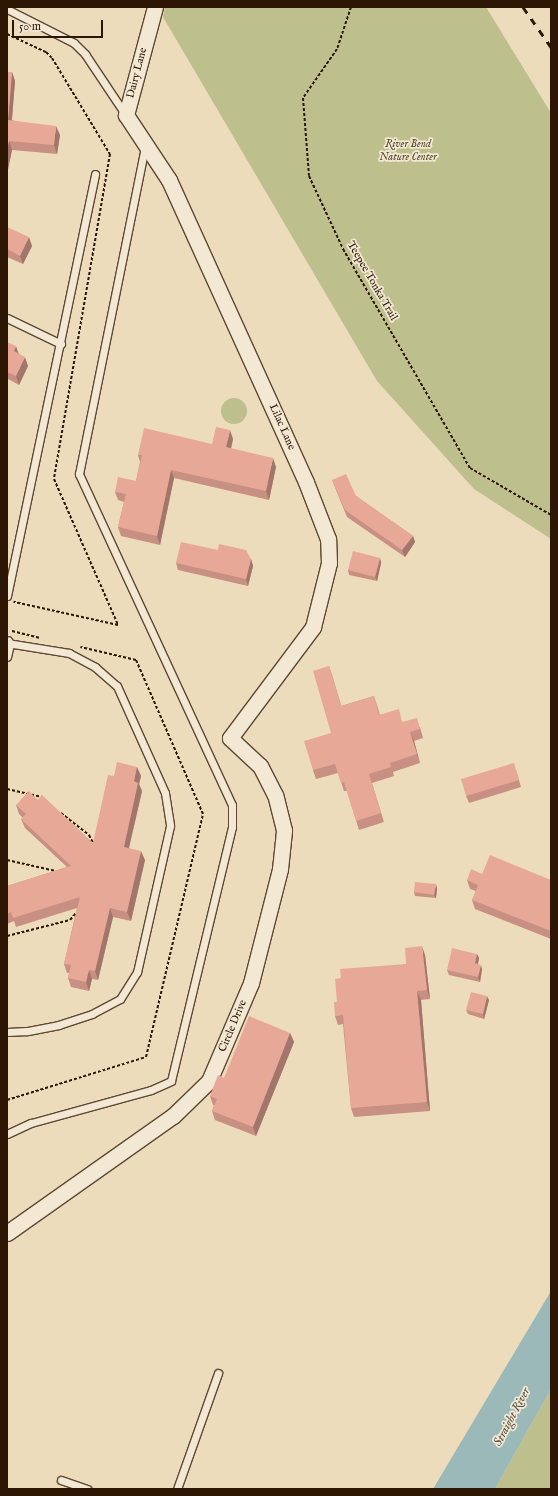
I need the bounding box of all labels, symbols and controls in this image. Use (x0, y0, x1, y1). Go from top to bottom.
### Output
scale bar (14, 12, 105, 38)
text: 50 m (19, 19, 41, 34)
street label: Dairy Lane (124, 46, 150, 100)
park label: River Bend Nature Center (379, 138, 437, 164)
street label: Teepee Tonka Trail (344, 239, 400, 323)
street label: Lilac Lane (266, 402, 298, 452)
street label: Circle Drive (216, 998, 250, 1054)
water label: Straight River (491, 1385, 533, 1449)

